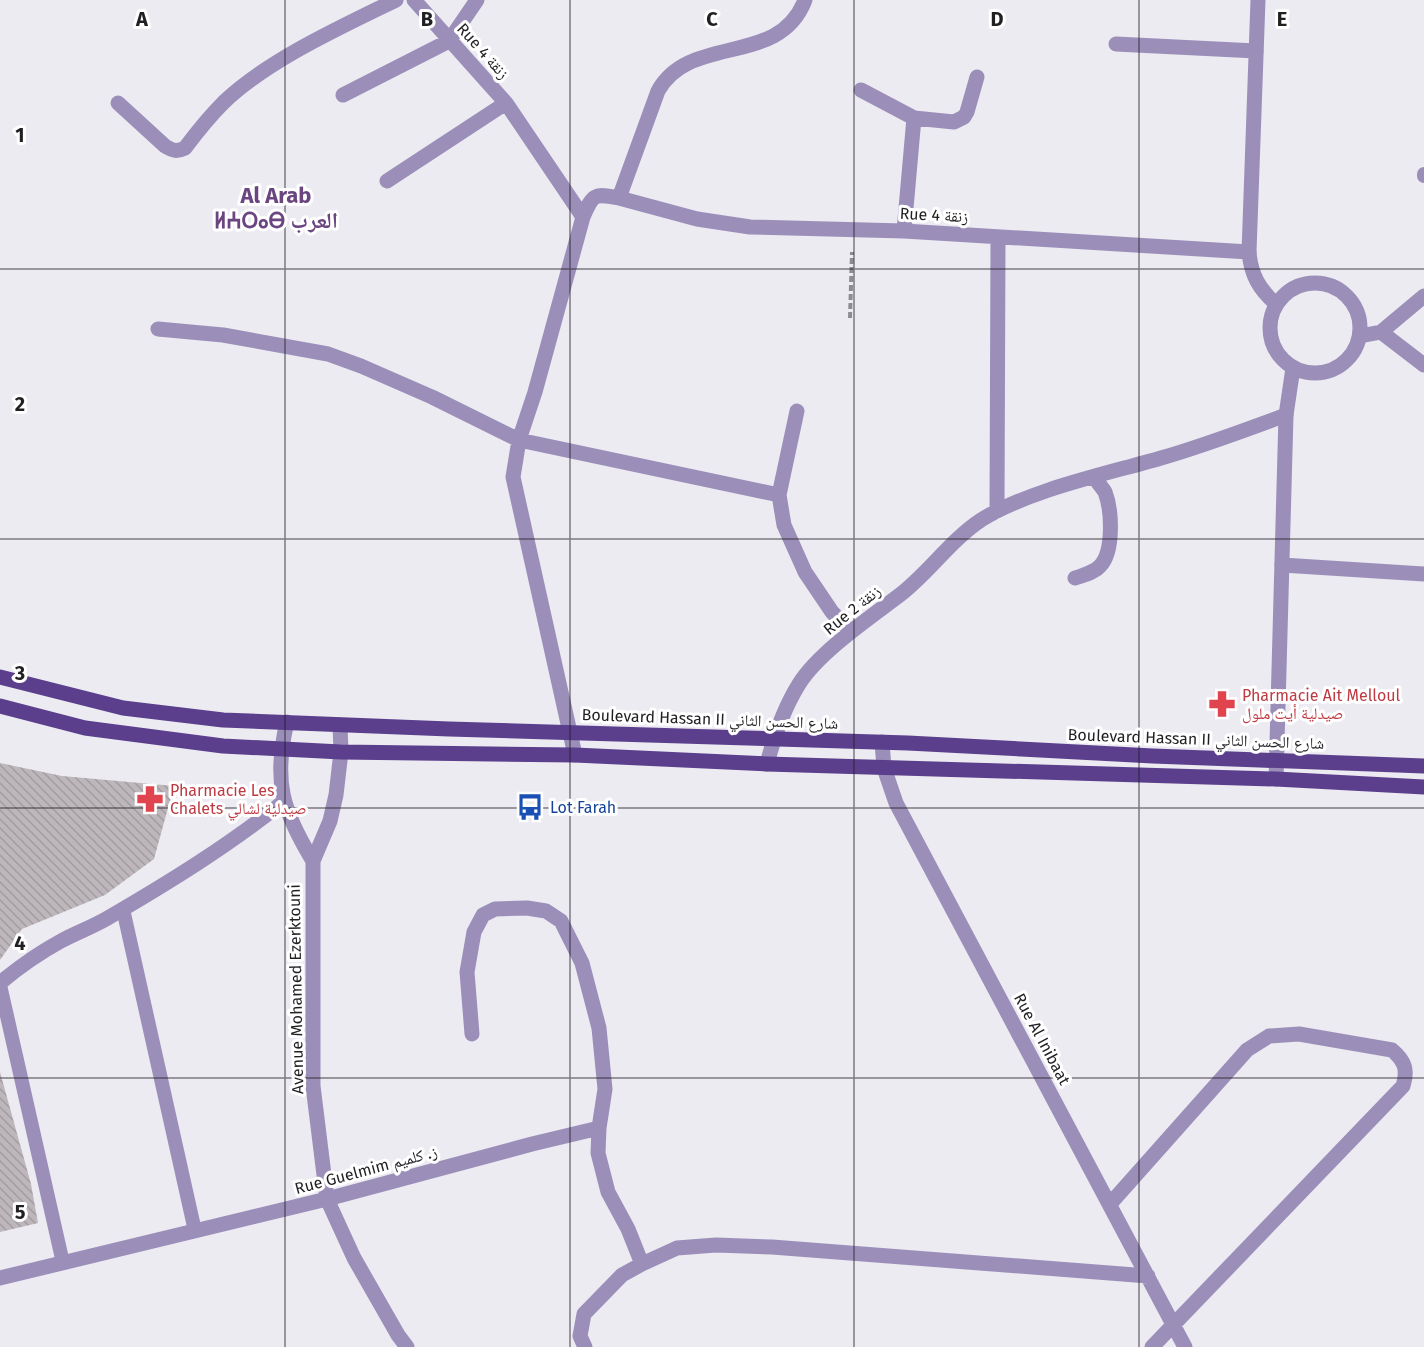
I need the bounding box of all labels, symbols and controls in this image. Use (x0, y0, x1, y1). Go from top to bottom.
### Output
text: A (135, 7, 149, 31)
text: B (421, 7, 433, 31)
text: C (706, 7, 718, 31)
text: D (990, 7, 1004, 31)
text: E (1277, 7, 1287, 31)
street label: Rue 4 زنقة (453, 19, 513, 83)
text: 1 (15, 123, 25, 147)
district label: Al Arab ⵍⵄⵔⴰⴱ العرب (214, 182, 338, 234)
street label: Rue 4 زنقة (899, 204, 969, 226)
text: 2 (15, 392, 25, 416)
street label: Rue 2 زنقة (820, 581, 884, 639)
text: 3 (14, 661, 25, 685)
place label: Pharmacie Ait Melloul صيدلية أيت ملول (1242, 686, 1401, 724)
pharmacy icon: Pharmacie Ait Melloul صيدلية أيت ملول (1207, 689, 1237, 719)
street label: Boulevard Hassan II شارع الحسن الثاني (581, 705, 839, 736)
street label: Boulevard Hassan II شارع الحسن الثاني (1067, 725, 1325, 756)
place label: Pharmacie Les Chalets صيدلية لشالي (170, 781, 307, 821)
pharmacy icon: Pharmacie Les Chalets صيدلية لشالي (135, 784, 165, 814)
bus stop icon: Lot Farah (515, 792, 545, 822)
place label: Lot Farah (550, 798, 616, 817)
street label: Avenue Mohamed Ezerktouni (285, 884, 307, 1094)
text: 4 (14, 931, 26, 955)
street label: Rue Al Inibaat (1010, 990, 1074, 1088)
street label: Rue Guelmim ز. كلميم (293, 1142, 440, 1199)
text: 5 (15, 1200, 26, 1224)

